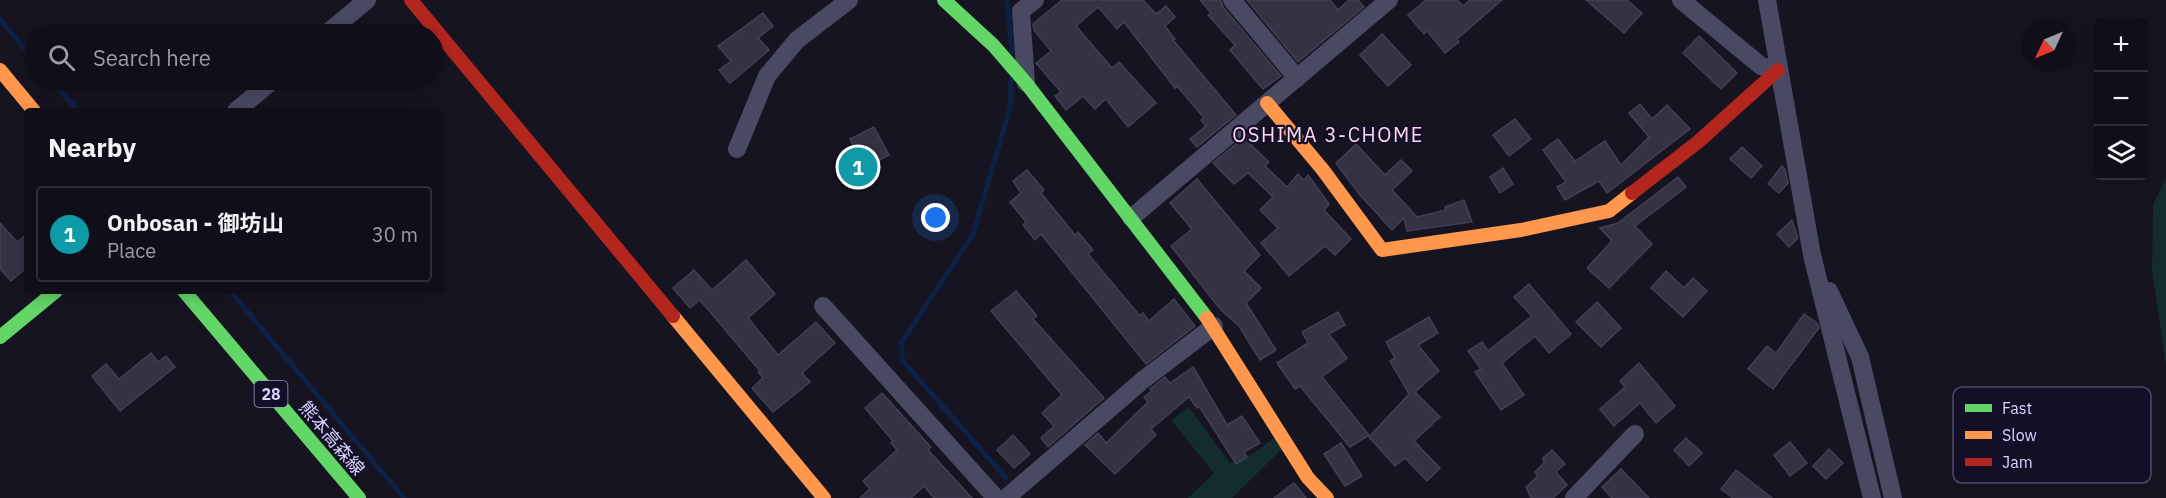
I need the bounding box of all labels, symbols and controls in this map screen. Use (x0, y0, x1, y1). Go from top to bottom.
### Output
north arrow (2022, 18, 2076, 72)
map controls (2094, 18, 2148, 180)
button: + (2094, 18, 2148, 72)
search box (24, 24, 444, 90)
icon: search (45, 41, 78, 74)
text: Search here (93, 43, 211, 72)
button: − (2094, 72, 2148, 126)
district label: OSHIMA 3-CHOME (1232, 121, 1424, 148)
button: layers (2094, 126, 2148, 180)
text: Nearby (48, 130, 136, 164)
pin: 1 (838, 144, 878, 190)
your location (921, 203, 950, 232)
text: Onbosan - 御坊山 (107, 208, 284, 237)
text: 1 (64, 221, 76, 248)
text: 30 m (372, 221, 418, 248)
text: Place (107, 237, 156, 264)
road number: 28 (254, 381, 288, 407)
legend (1953, 387, 2151, 483)
street label: 熊本高森線 (294, 396, 370, 480)
text: Fast (2002, 398, 2032, 418)
text: Slow (2002, 425, 2037, 445)
text: Jam (2002, 452, 2033, 472)

